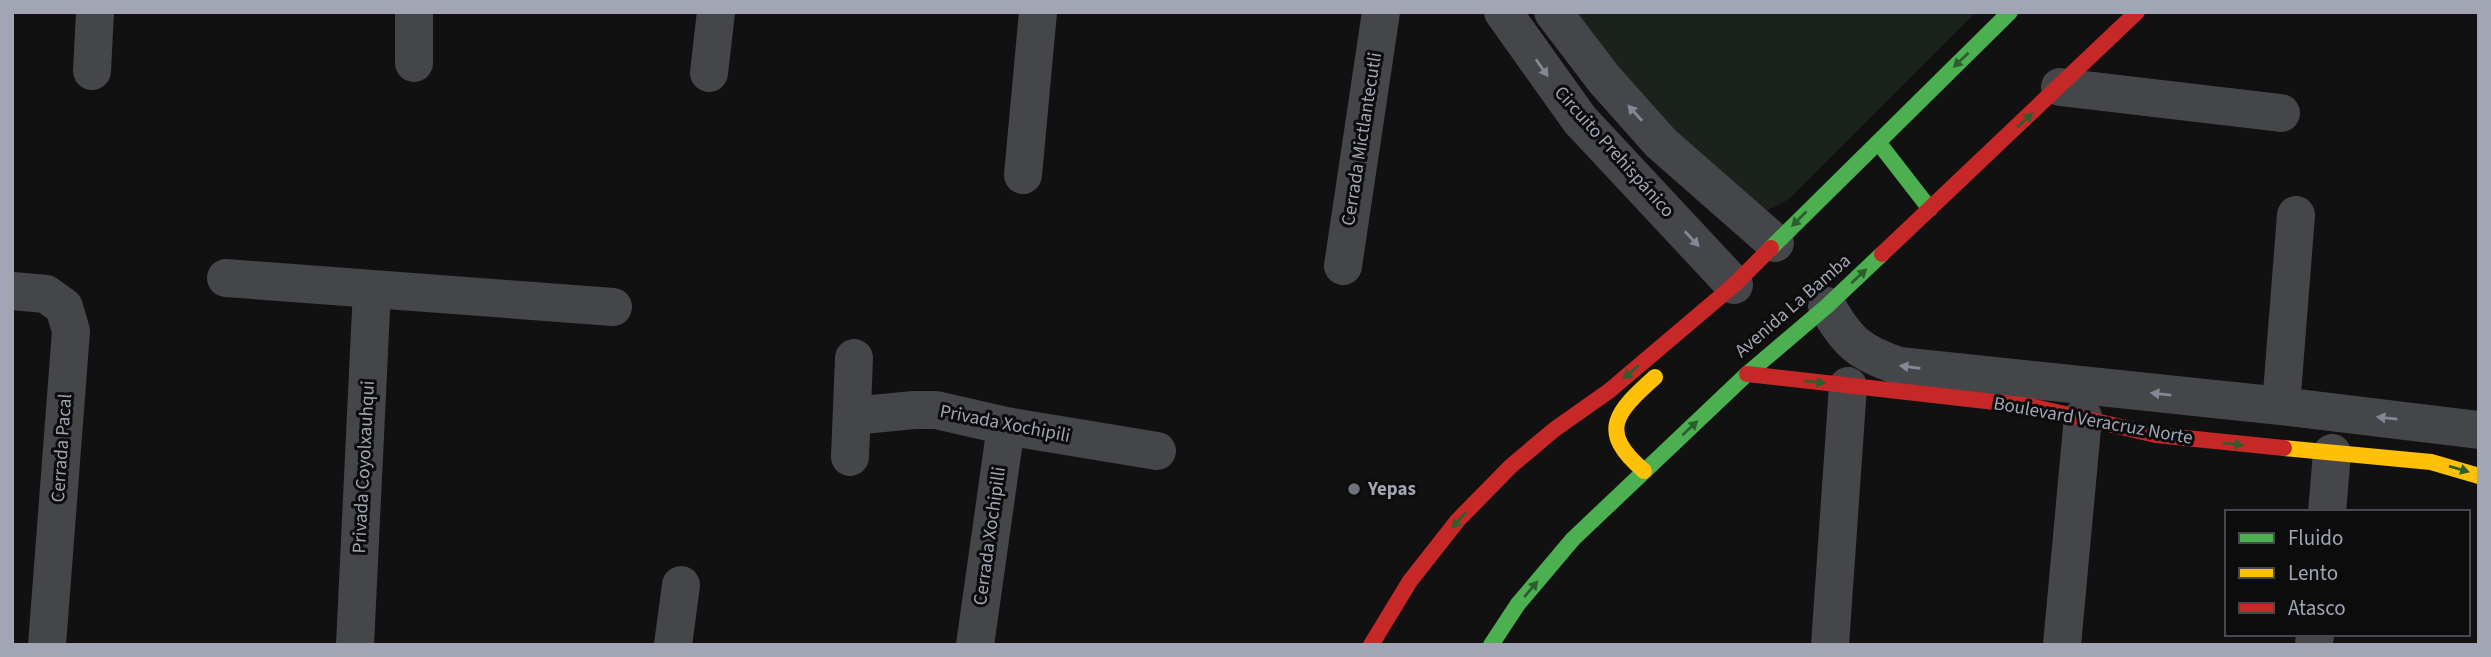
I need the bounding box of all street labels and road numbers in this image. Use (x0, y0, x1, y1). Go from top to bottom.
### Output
street label: Cerrada Mictlantecutli (1335, 50, 1389, 228)
street label: Circuito Prehispánico (1547, 80, 1681, 224)
street label: Avenida La Bamba (1729, 248, 1857, 364)
street label: Privada Coyolxauhqui (346, 380, 382, 554)
street label: Boulevard Veracruz Norte (1991, 390, 2195, 452)
street label: Cerrada Pacal (45, 393, 79, 503)
street label: Privada Xochipili (937, 398, 1073, 450)
street label: Cerrada Xochipilli (967, 465, 1013, 607)

